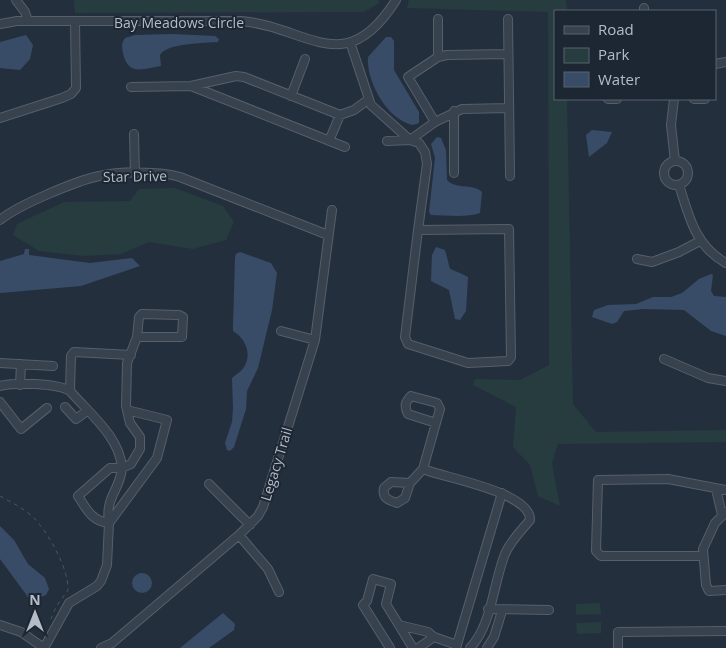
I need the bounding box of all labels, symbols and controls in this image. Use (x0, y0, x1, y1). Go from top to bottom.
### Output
legend (554, 10, 716, 100)
street label: Bay Meadows Circle (114, 13, 244, 32)
text: Road (598, 19, 634, 39)
text: Park (598, 44, 629, 64)
text: Water (598, 69, 640, 89)
street label: Star Drive (103, 166, 167, 186)
street label: Legacy Trail (256, 425, 296, 503)
north arrow (10, 588, 60, 638)
text: N (29, 590, 41, 609)

